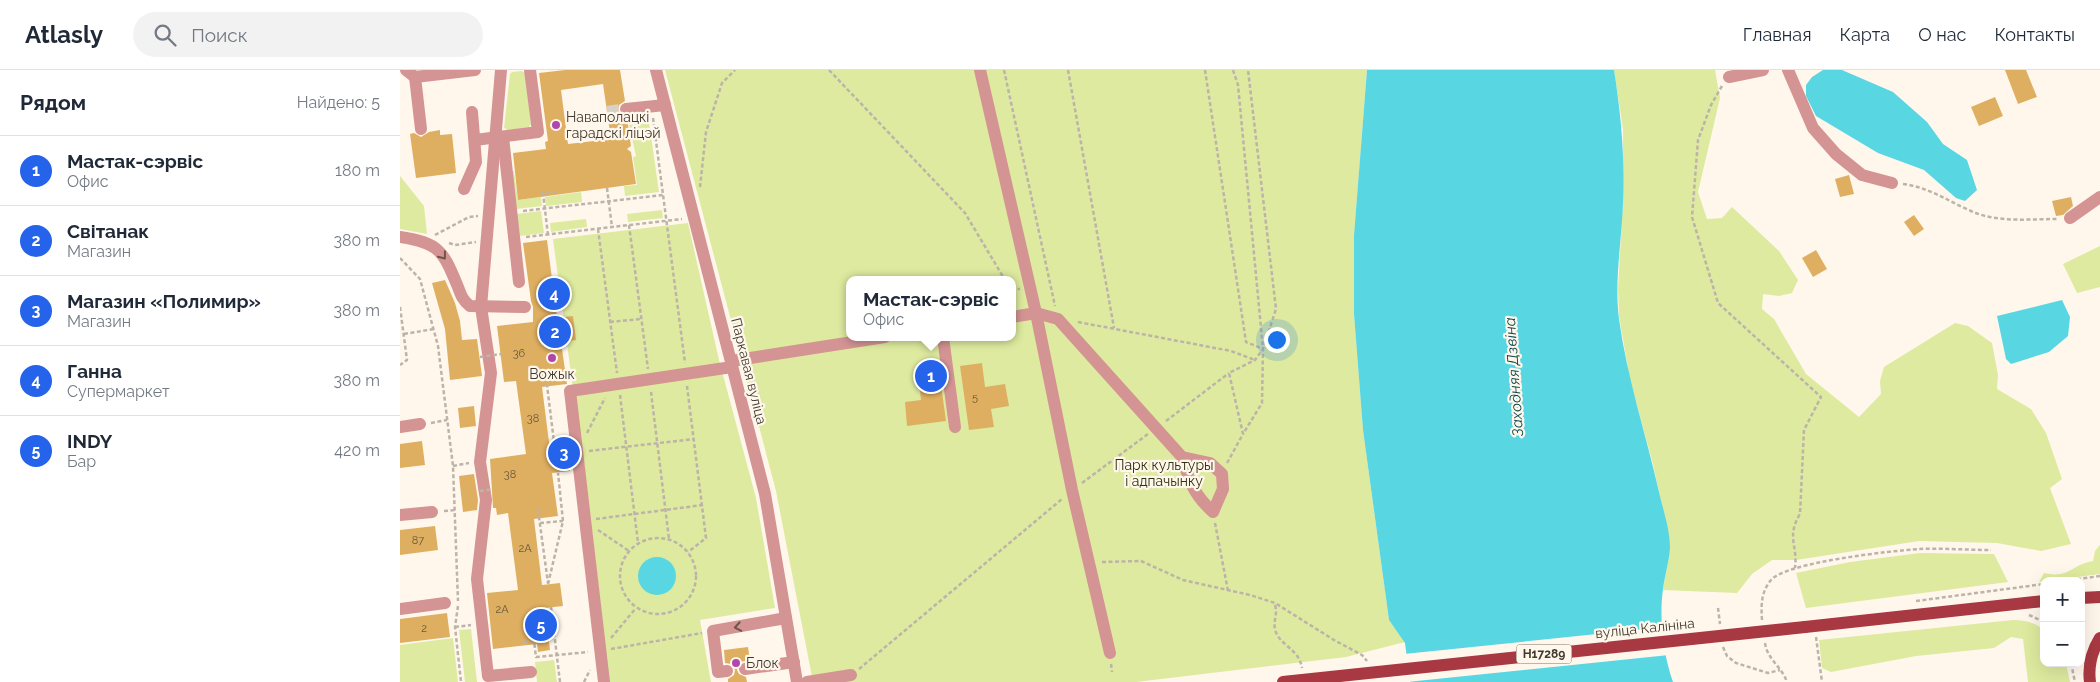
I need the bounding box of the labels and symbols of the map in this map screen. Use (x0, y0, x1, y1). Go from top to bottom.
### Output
place label: Наваполацкі гарадскі ліцэй (566, 109, 661, 141)
marker: Наваполацкі гарадскі ліцэй (550, 119, 562, 131)
one-way arrow (437, 250, 445, 259)
pin: 4 (538, 275, 570, 313)
pin: 2 (539, 313, 571, 351)
street label: Паркавая вуліца (728, 316, 770, 426)
water label: Заходняя Дзвіна (1501, 317, 1527, 437)
your location (1264, 327, 1290, 353)
house number: 36 (513, 347, 526, 360)
marker: Вожык (546, 352, 558, 364)
pin: 1 (915, 357, 947, 395)
place label: Вожык (529, 366, 575, 382)
house number: 5 (972, 391, 978, 404)
house number: 38 (527, 412, 539, 425)
pin: 3 (548, 434, 580, 472)
park label: Парк культуры і адпачынку (1114, 457, 1214, 489)
house number: 38 (504, 468, 516, 481)
house number: 87 (412, 534, 424, 547)
house number: 2А (518, 542, 532, 555)
house number: 2А (495, 603, 509, 616)
pin: 5 (525, 606, 557, 644)
street label: вуліца Калініна (1594, 615, 1696, 641)
one-way arrow (734, 621, 743, 631)
house number: 2 (421, 622, 427, 635)
road number: Н17289 (1516, 644, 1572, 664)
place label: Блок (746, 655, 779, 671)
marker: Блок (730, 657, 742, 669)

